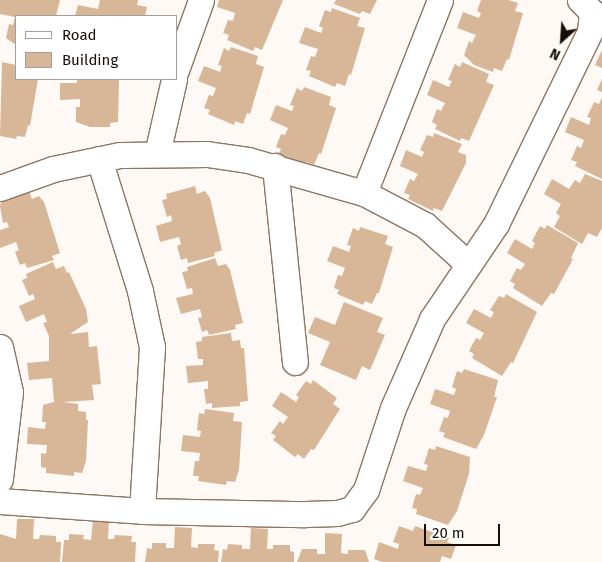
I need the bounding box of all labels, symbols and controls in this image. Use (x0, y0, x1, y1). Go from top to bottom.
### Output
legend (15, 15, 178, 80)
north arrow (537, 15, 587, 65)
text: Road (62, 26, 97, 44)
text: N (547, 44, 563, 64)
text: Building (62, 51, 118, 69)
scale bar (427, 514, 503, 546)
text: 20 m (432, 524, 465, 542)

